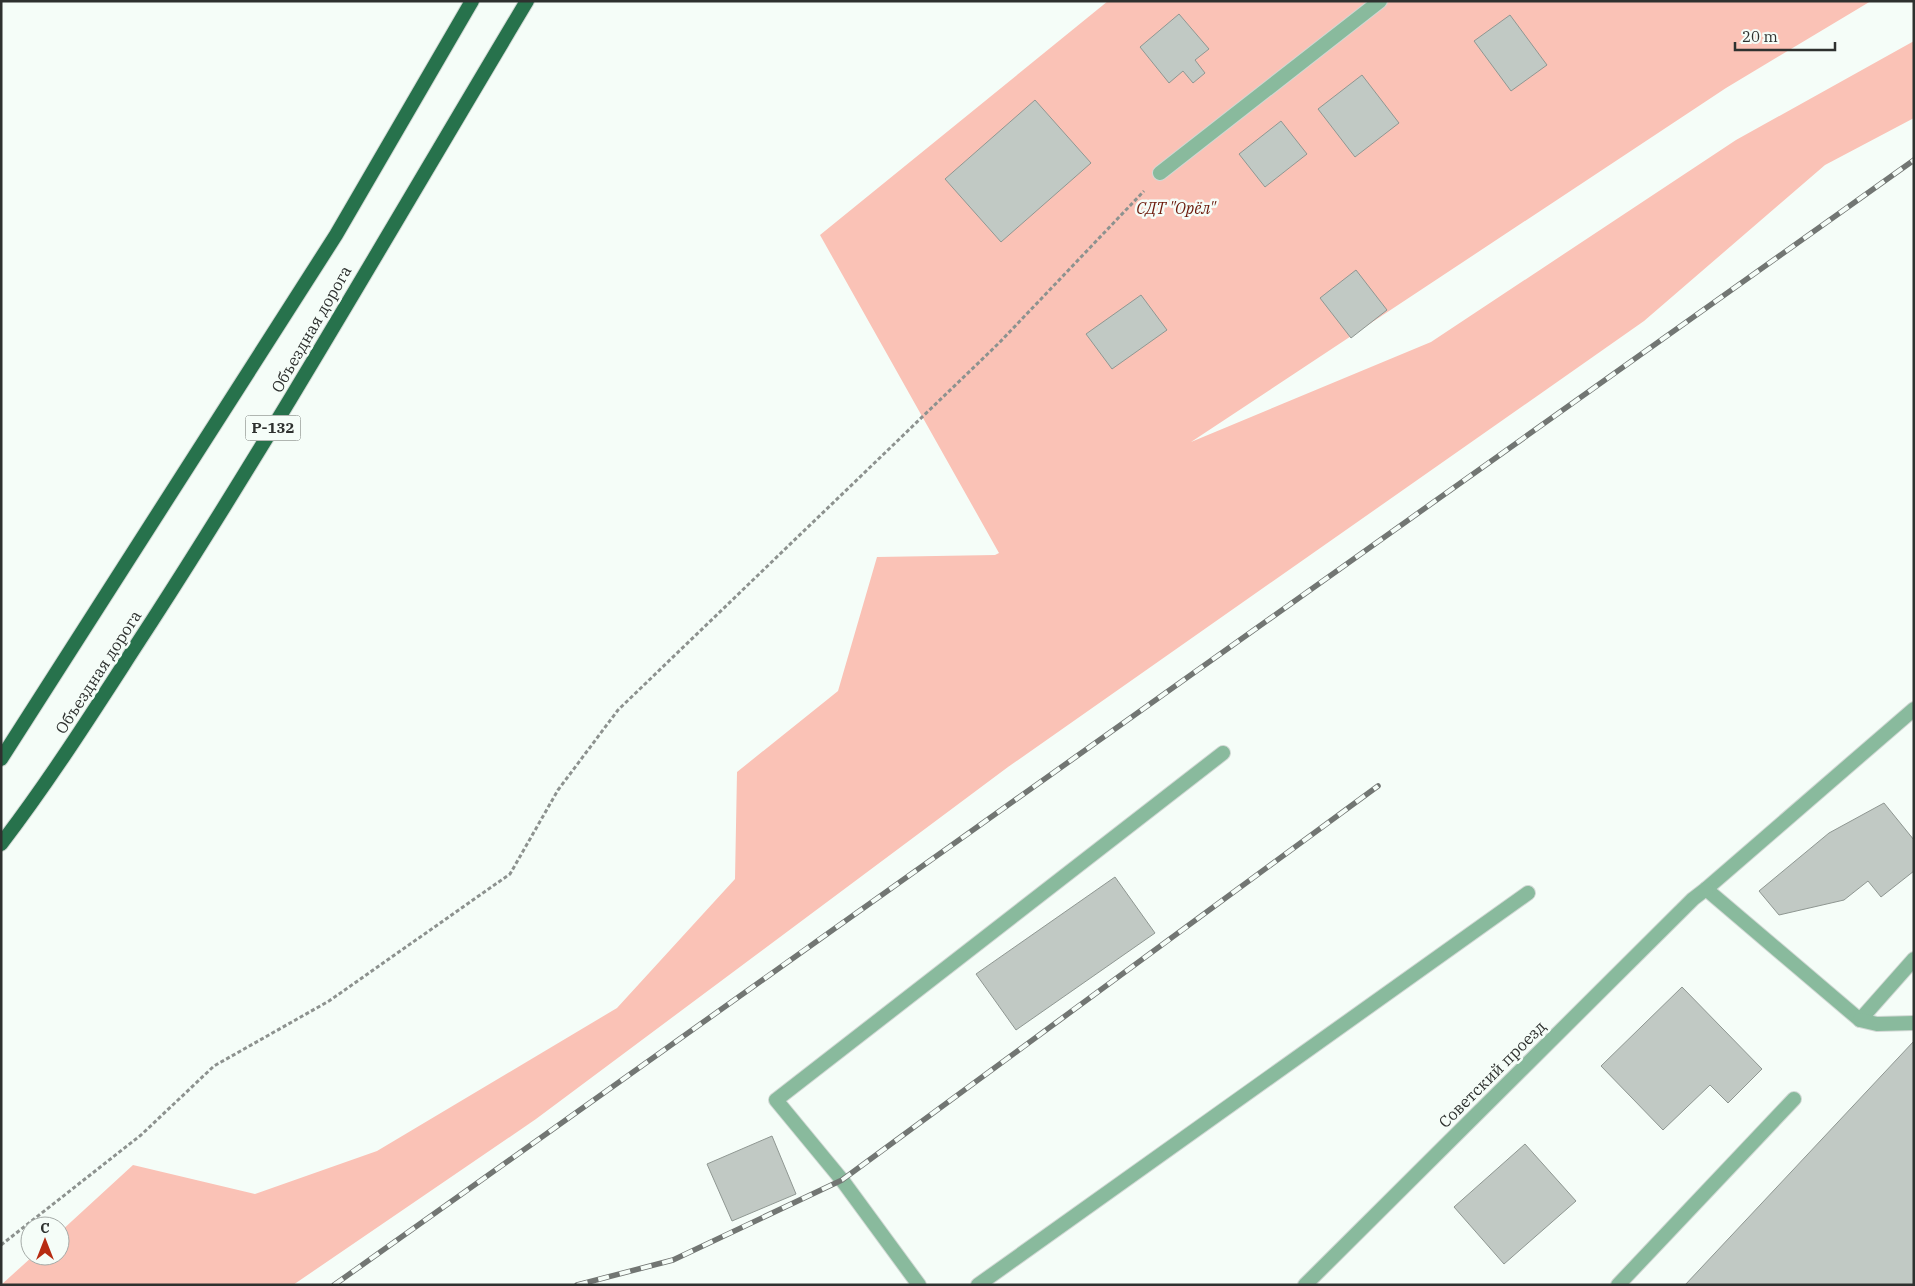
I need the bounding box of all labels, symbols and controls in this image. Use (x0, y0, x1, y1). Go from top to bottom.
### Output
scale bar (1735, 20, 1835, 52)
text: 20 m (1742, 27, 1778, 46)
park label: СДТ "Орёл" (1136, 198, 1217, 218)
street label: Объездная дорога (267, 262, 356, 396)
road number: Р-132 (246, 416, 300, 440)
street label: Объездная дорога (51, 606, 146, 737)
street label: Советский проезд (1434, 1016, 1550, 1132)
north arrow (20, 1216, 70, 1266)
text: С (40, 1219, 50, 1237)

